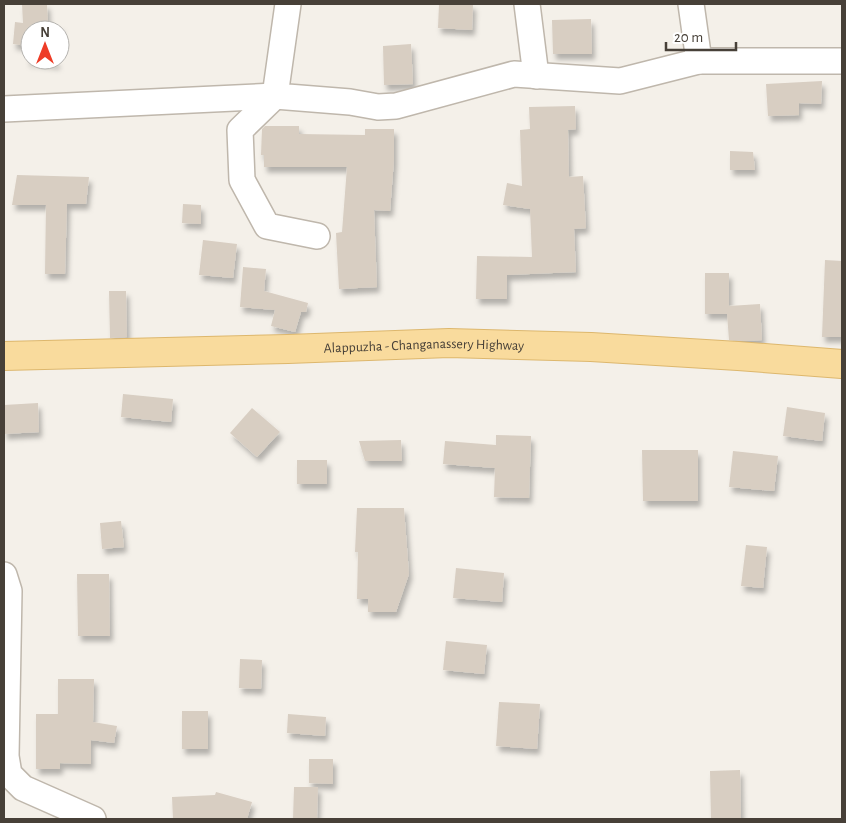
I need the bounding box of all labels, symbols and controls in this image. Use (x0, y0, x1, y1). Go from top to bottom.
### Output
north arrow (20, 20, 70, 70)
scale bar (666, 20, 736, 52)
text: N (40, 26, 50, 40)
text: 20 m (674, 30, 703, 45)
street label: Alappuzha - Changanassery Highway (323, 337, 524, 356)

